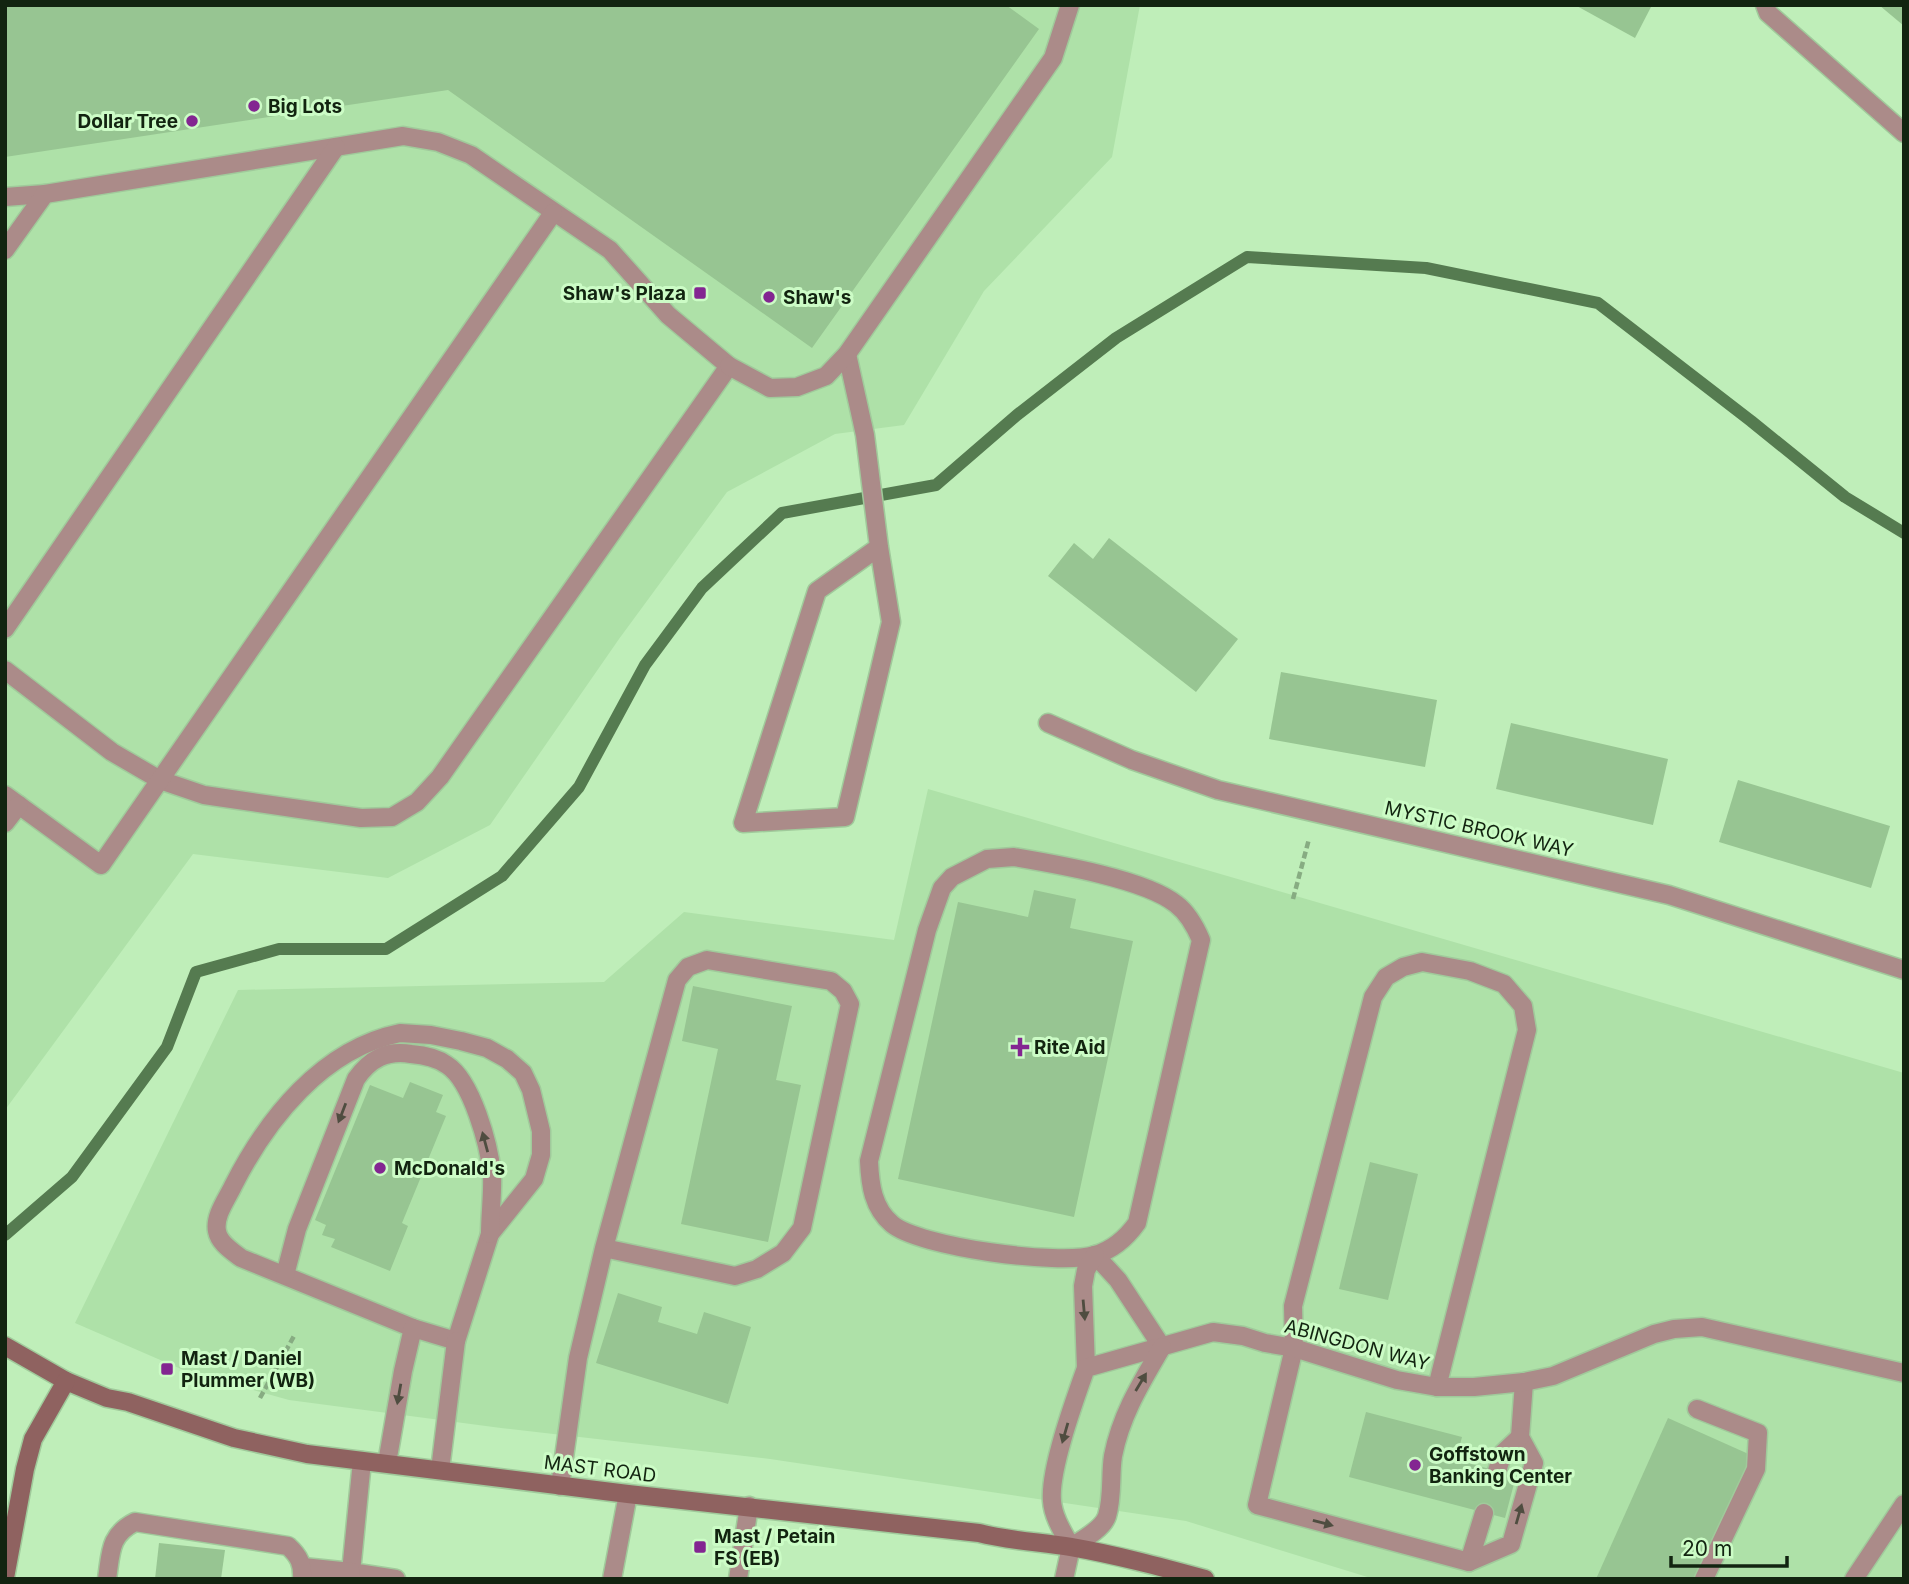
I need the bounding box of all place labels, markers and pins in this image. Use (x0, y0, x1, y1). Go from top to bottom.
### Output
place label: Big Lots (268, 95, 342, 118)
marker: Big Lots (246, 98, 262, 114)
place label: Dollar Tree (78, 110, 178, 133)
marker: Dollar Tree (184, 113, 200, 129)
place label: Shaw's Plaza (563, 282, 686, 305)
marker: Shaw's Plaza (692, 285, 708, 301)
place label: Shaw's (783, 286, 851, 309)
marker: Shaw's (761, 289, 777, 305)
place label: Rite Aid (1034, 1036, 1106, 1059)
marker: Rite Aid (1012, 1039, 1028, 1055)
place label: McDonald's (394, 1157, 505, 1180)
marker: McDonald's (372, 1160, 388, 1176)
place label: Mast / Daniel Plummer (WB) (181, 1347, 315, 1392)
marker: Mast / Daniel Plummer (WB) (159, 1361, 175, 1377)
place label: Goffstown Banking Center (1429, 1443, 1572, 1488)
marker: Goffstown Banking Center (1407, 1457, 1423, 1473)
place label: Mast / Petain FS (EB) (714, 1525, 835, 1570)
marker: Mast / Petain FS (EB) (692, 1539, 708, 1555)

